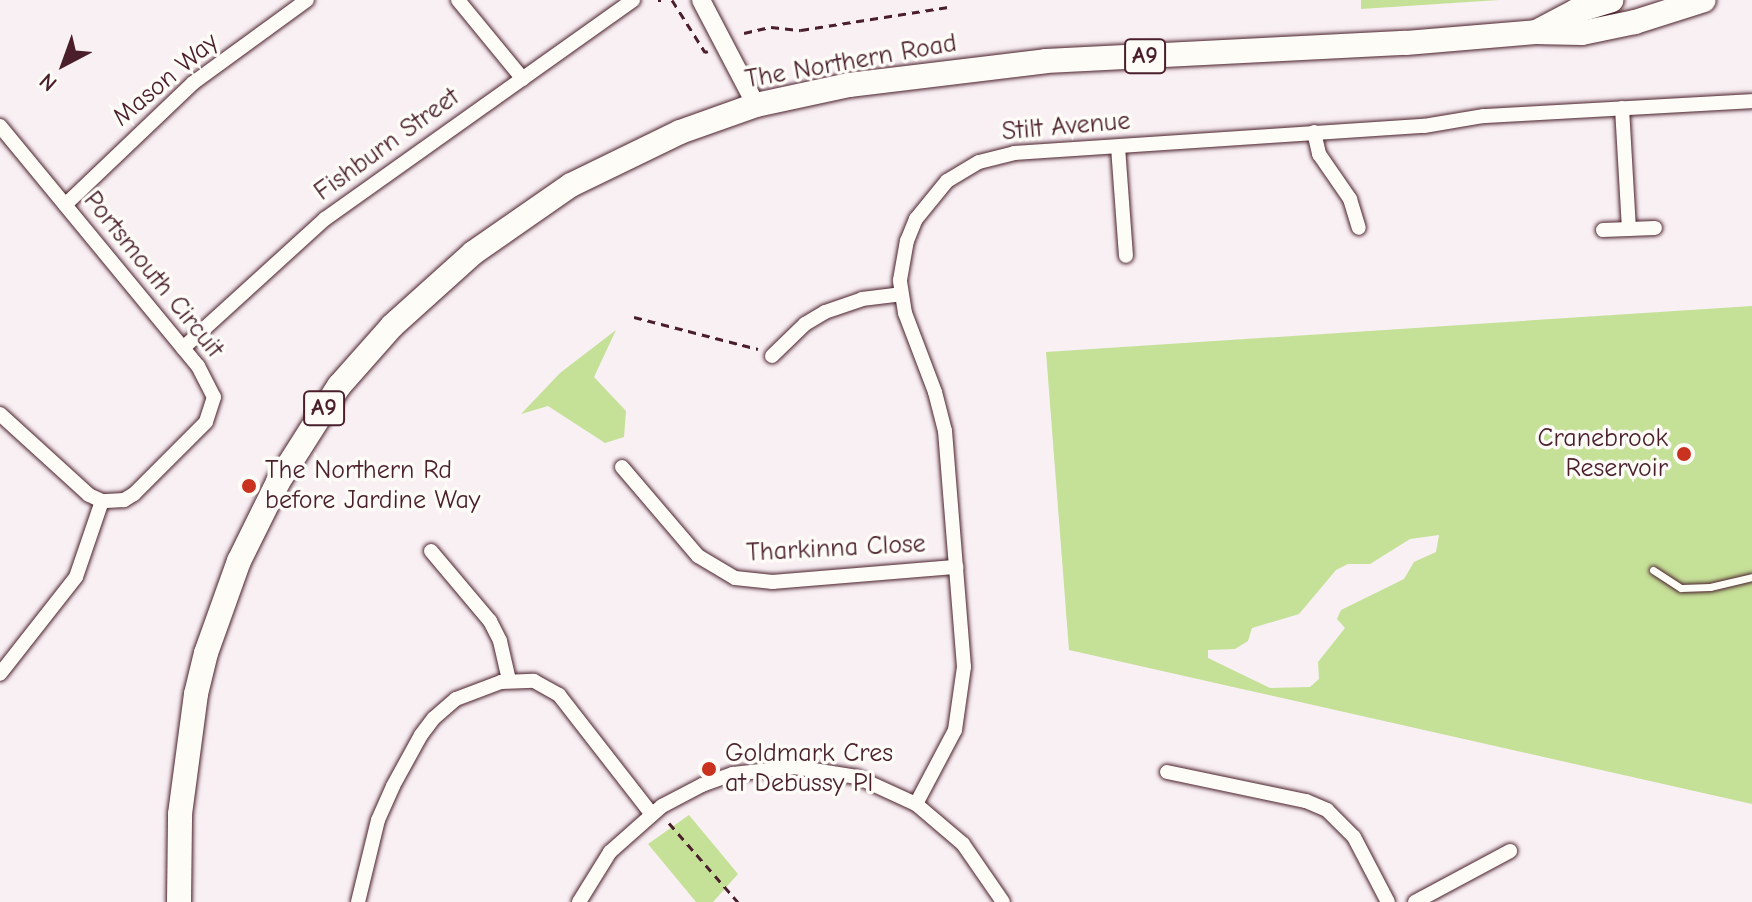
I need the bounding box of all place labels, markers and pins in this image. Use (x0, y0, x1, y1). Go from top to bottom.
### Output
place label: Cranebrook Reservoir (1538, 423, 1668, 484)
marker: Cranebrook Reservoir (1675, 445, 1693, 463)
place label: The Northern Rd before Jardine Way (265, 455, 480, 516)
marker: The Northern Rd before Jardine Way (240, 477, 258, 495)
place label: Goldmark Cres at Debussy Pl (725, 738, 893, 800)
marker: Goldmark Cres at Debussy Pl (700, 760, 718, 778)

